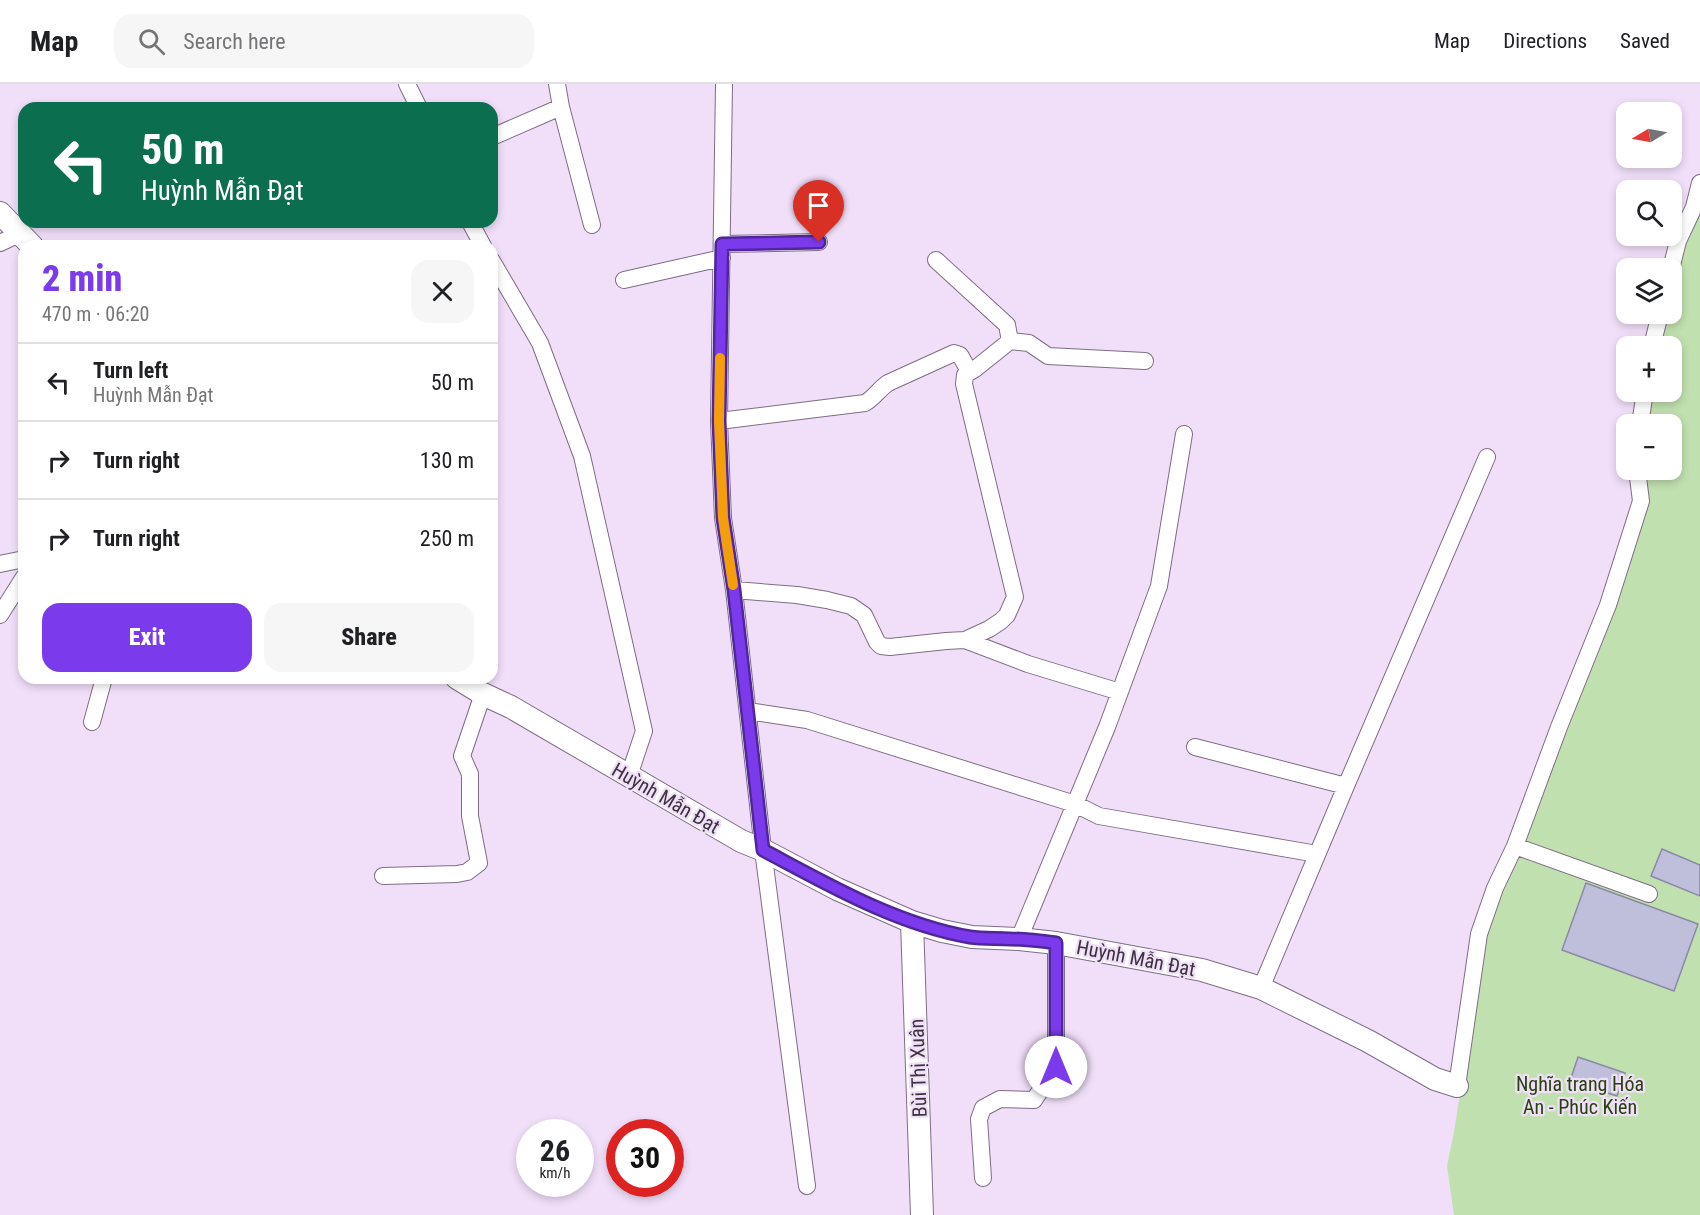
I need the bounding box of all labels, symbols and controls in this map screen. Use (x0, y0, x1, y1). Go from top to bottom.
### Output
search box (114, 14, 534, 68)
text: Map (30, 25, 78, 58)
icon: search (135, 25, 168, 58)
text: Search here (183, 29, 286, 54)
text: Map (1434, 29, 1470, 53)
text: Directions (1503, 29, 1587, 53)
text: Saved (1620, 29, 1670, 53)
north arrow (1616, 102, 1682, 168)
map controls (1616, 102, 1682, 480)
text: 50 m (141, 125, 224, 174)
icon: left (42, 126, 120, 204)
text: Huỳnh Mẫn Đạt (141, 175, 304, 207)
pin (793, 180, 844, 242)
button: search (1616, 180, 1682, 246)
icon: arrive (802, 189, 835, 222)
text: 2 min (42, 258, 122, 300)
button: layers (1616, 258, 1682, 324)
button: close (411, 260, 474, 323)
text: 470 m · 06:20 (42, 302, 149, 326)
button: + (1616, 336, 1682, 402)
text: Turn left (93, 358, 168, 383)
icon: left (42, 366, 75, 399)
text: 50 m (431, 370, 474, 395)
text: Huỳnh Mẫn Đạt (93, 383, 214, 407)
button: − (1616, 414, 1682, 480)
icon: right (42, 444, 75, 477)
text: Turn right (93, 448, 180, 473)
text: 130 m (420, 448, 474, 473)
icon: right (42, 522, 75, 555)
text: Turn right (93, 526, 180, 551)
text: 250 m (420, 526, 474, 551)
button: Exit (42, 603, 252, 672)
button: Share (264, 603, 474, 672)
street label: Huỳnh Mẫn Đạt (608, 757, 724, 839)
street label: Huỳnh Mẫn Đạt (1075, 935, 1198, 981)
street label: Bùi Thị Xuân (904, 1018, 932, 1118)
position arrow (1024, 1035, 1088, 1099)
park label: Nghĩa trang Hóa An - Phúc Kiến (1516, 1072, 1644, 1119)
speed limit sign: 30 (606, 1119, 684, 1197)
text: 26 (540, 1133, 570, 1168)
text: km/h (540, 1164, 570, 1182)

